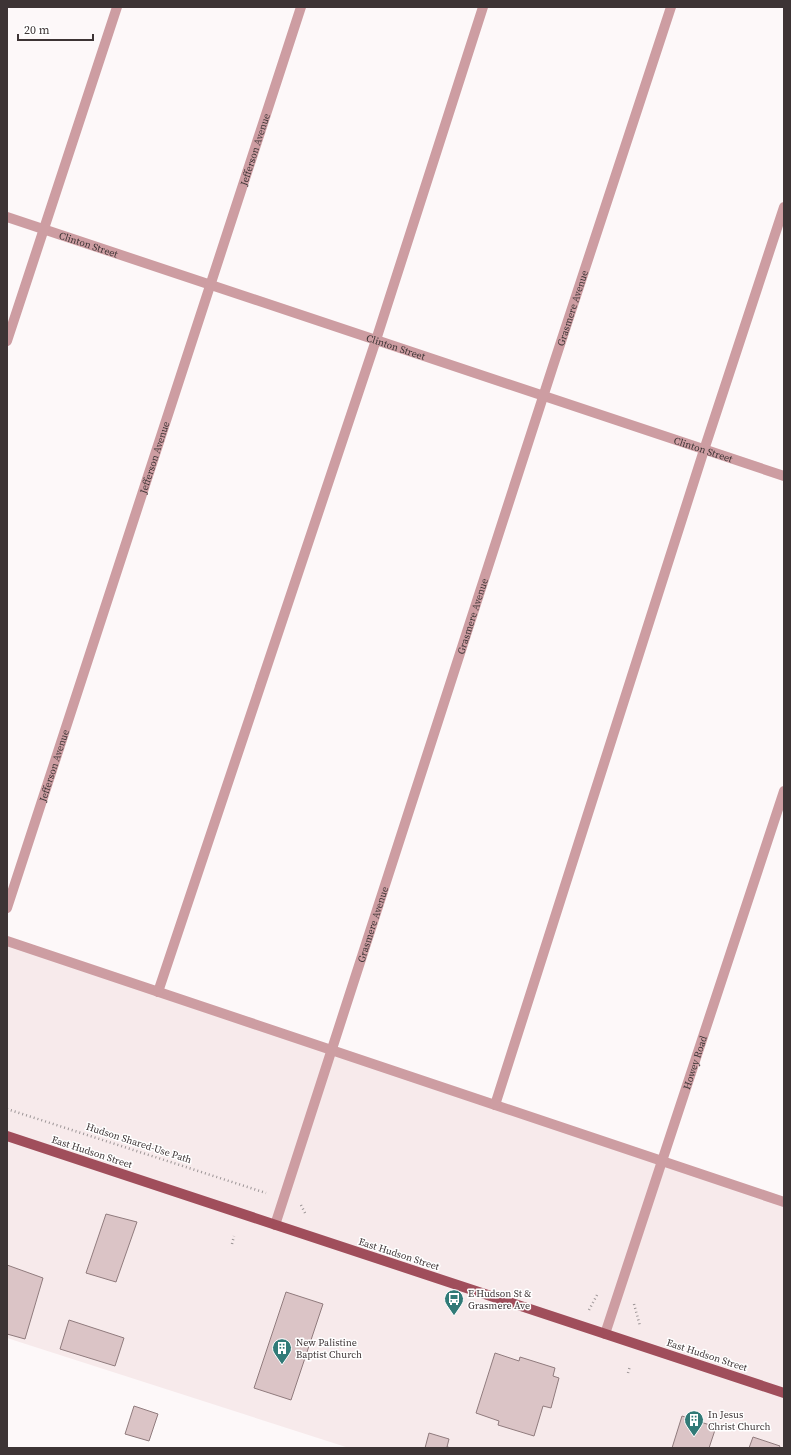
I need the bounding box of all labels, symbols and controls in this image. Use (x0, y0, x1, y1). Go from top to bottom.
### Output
scale bar (18, 16, 93, 42)
text: 20 m (24, 22, 50, 38)
street label: Jefferson Avenue (236, 112, 272, 188)
street label: Clinton Street (57, 228, 120, 260)
street label: Grasmere Avenue (554, 268, 591, 347)
street label: Clinton Street (365, 331, 428, 363)
street label: Jefferson Avenue (136, 420, 172, 496)
street label: Clinton Street (672, 433, 735, 465)
street label: Grasmere Avenue (454, 577, 490, 656)
street label: Jefferson Avenue (35, 728, 71, 804)
street label: Grasmere Avenue (354, 885, 391, 964)
street label: Howey Road (680, 1034, 710, 1091)
street label: Hudson Shared-Use Path (85, 1120, 193, 1166)
street label: East Hudson Street (50, 1133, 135, 1171)
street label: East Hudson Street (357, 1235, 442, 1273)
place label: E Hudson St & Grasmere Ave (468, 1287, 531, 1312)
bus stop icon: E Hudson St & Grasmere Ave (443, 1288, 465, 1316)
place label: New Palistine Baptist Church (296, 1336, 362, 1361)
street label: East Hudson Street (665, 1336, 750, 1374)
building icon: New Palistine Baptist Church (271, 1337, 293, 1365)
place label: In Jesus Christ Church (708, 1408, 770, 1433)
building icon: In Jesus Christ Church (683, 1409, 705, 1437)

